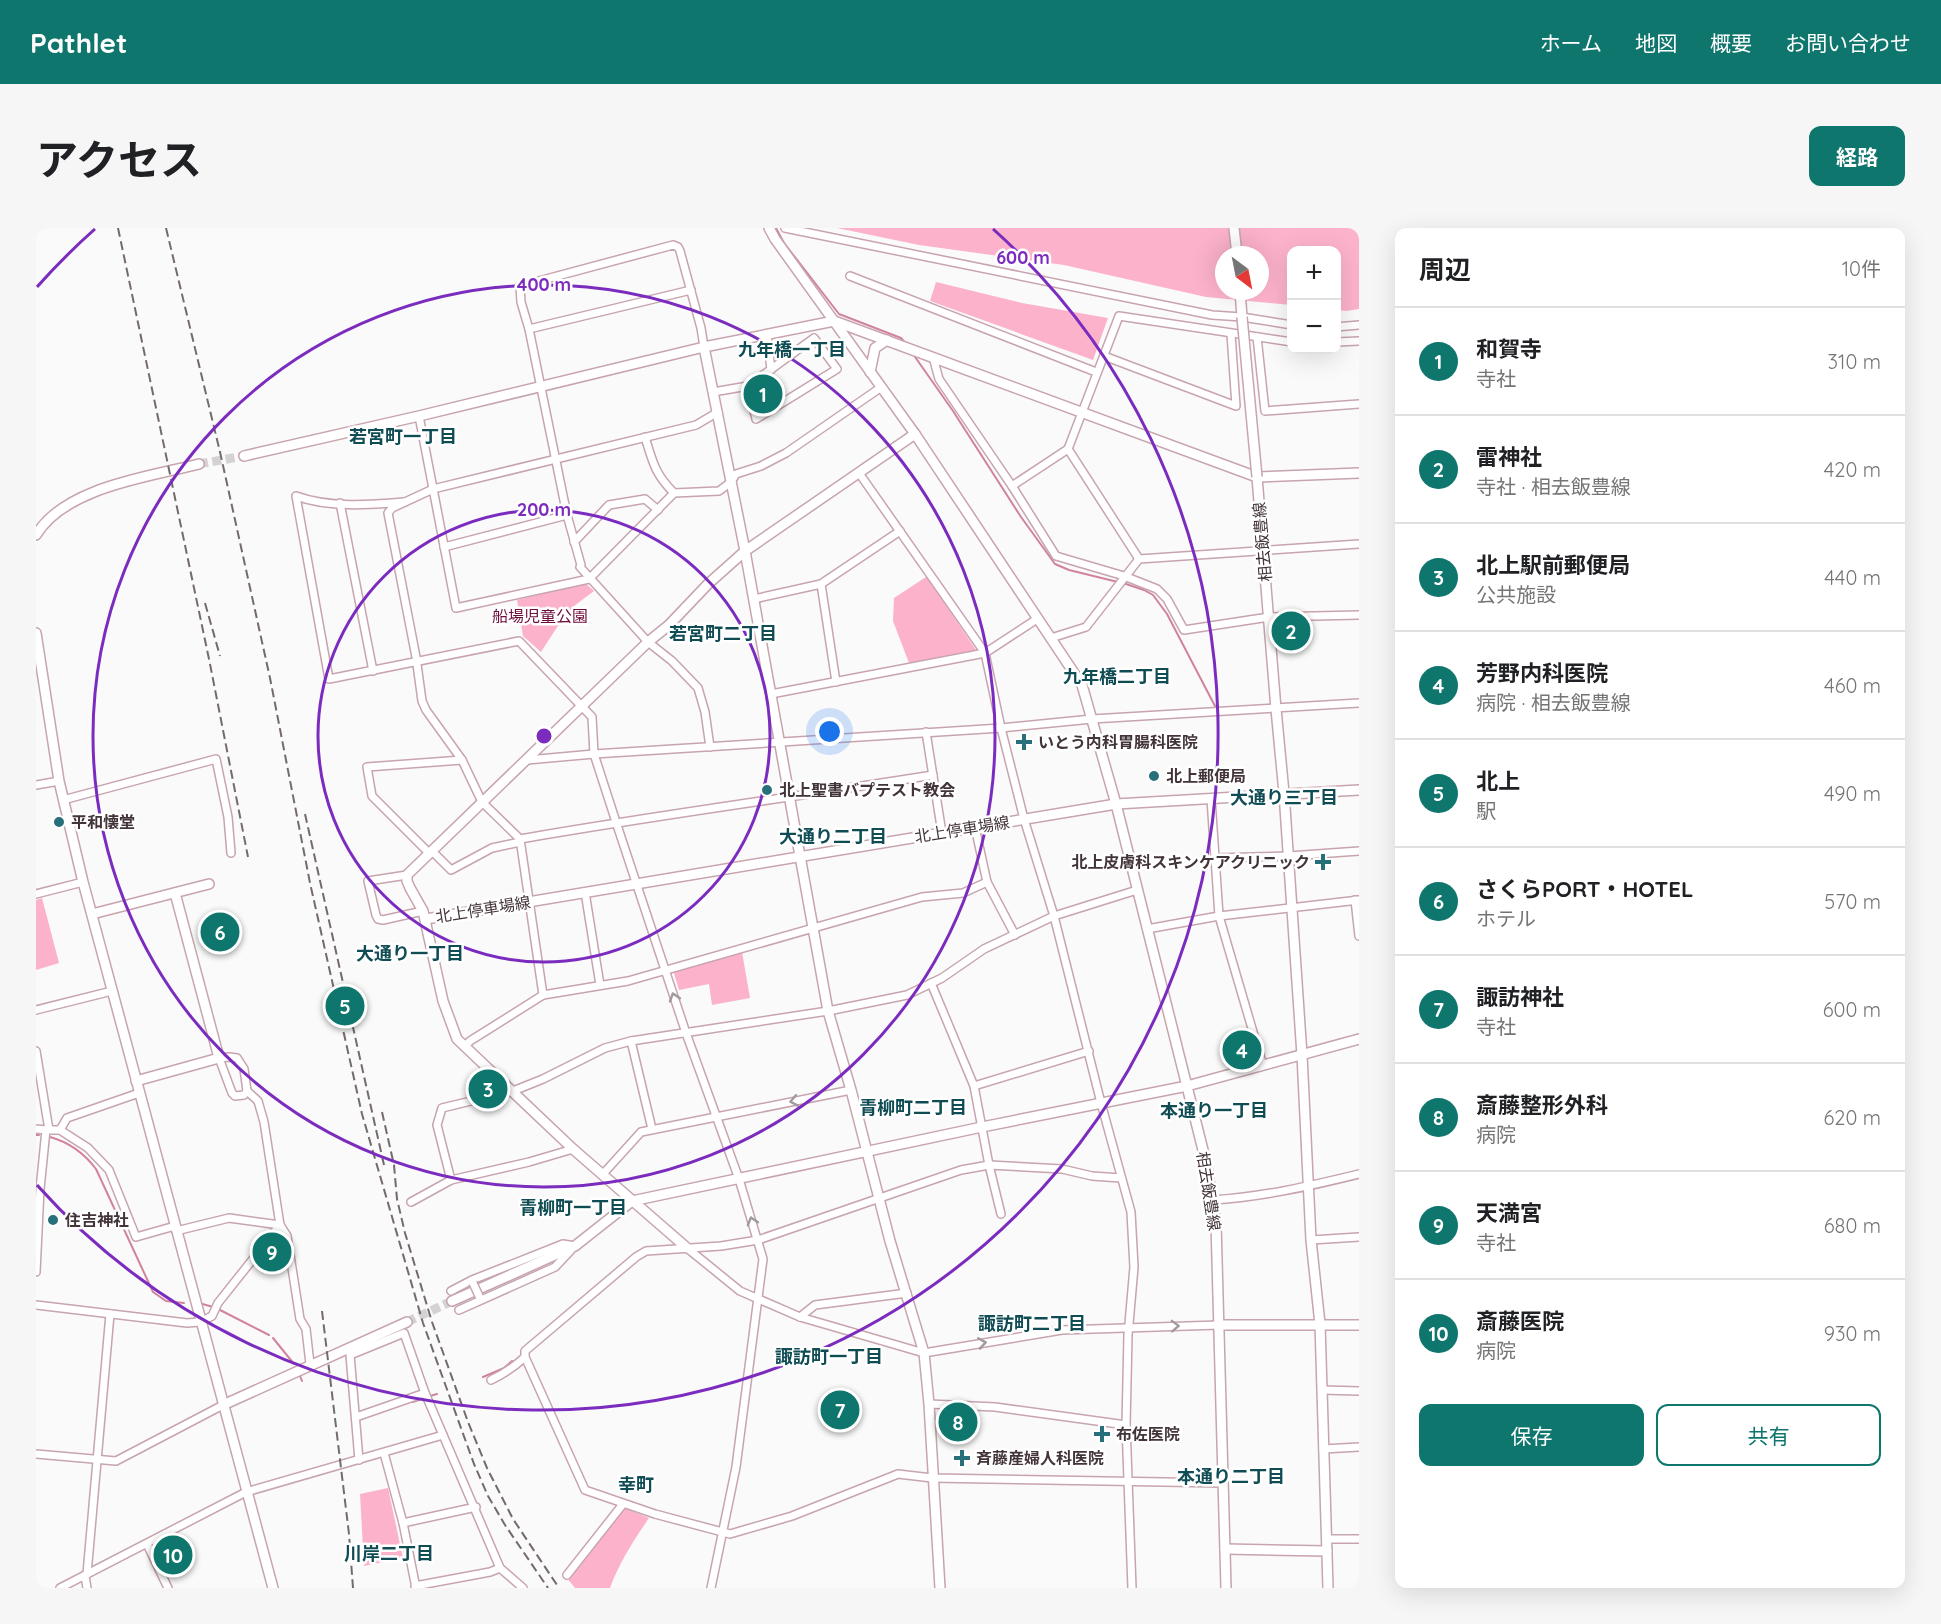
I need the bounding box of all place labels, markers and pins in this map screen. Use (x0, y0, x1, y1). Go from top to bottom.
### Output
pin: 1 (744, 372, 782, 416)
pin: 2 (1272, 608, 1310, 654)
centre of rings (534, 726, 554, 746)
place label: いとう内科胃腸科医院 (1038, 732, 1198, 752)
marker: いとう内科胃腸科医院 (1015, 733, 1033, 751)
place label: 北上郵便局 (1166, 766, 1246, 786)
marker: 北上郵便局 (1147, 769, 1161, 783)
place label: 北上聖書バプテスト教会 (779, 780, 955, 800)
marker: 北上聖書バプテスト教会 (760, 783, 774, 797)
place label: 平和懐堂 (71, 812, 135, 832)
marker: 平和懐堂 (52, 815, 66, 829)
place label: 北上皮膚科スキンケアクリニック (1071, 852, 1310, 872)
marker: 北上皮膚科スキンケアクリニック (1314, 853, 1332, 871)
pin: 6 (200, 910, 240, 954)
pin: 5 (326, 984, 364, 1028)
pin: 4 (1222, 1028, 1262, 1072)
pin: 3 (468, 1066, 508, 1112)
place label: 住吉神社 (64, 1210, 129, 1230)
marker: 住吉神社 (46, 1213, 60, 1227)
pin: 9 (252, 1230, 292, 1274)
pin: 7 (820, 1388, 860, 1432)
pin: 8 (938, 1400, 978, 1444)
place label: 布佐医院 (1116, 1424, 1180, 1444)
marker: 布佐医院 (1093, 1425, 1111, 1443)
place label: 斉藤産婦人科医院 (976, 1448, 1104, 1468)
marker: 斉藤産婦人科医院 (953, 1449, 971, 1467)
pin: 10 (154, 1532, 192, 1578)

